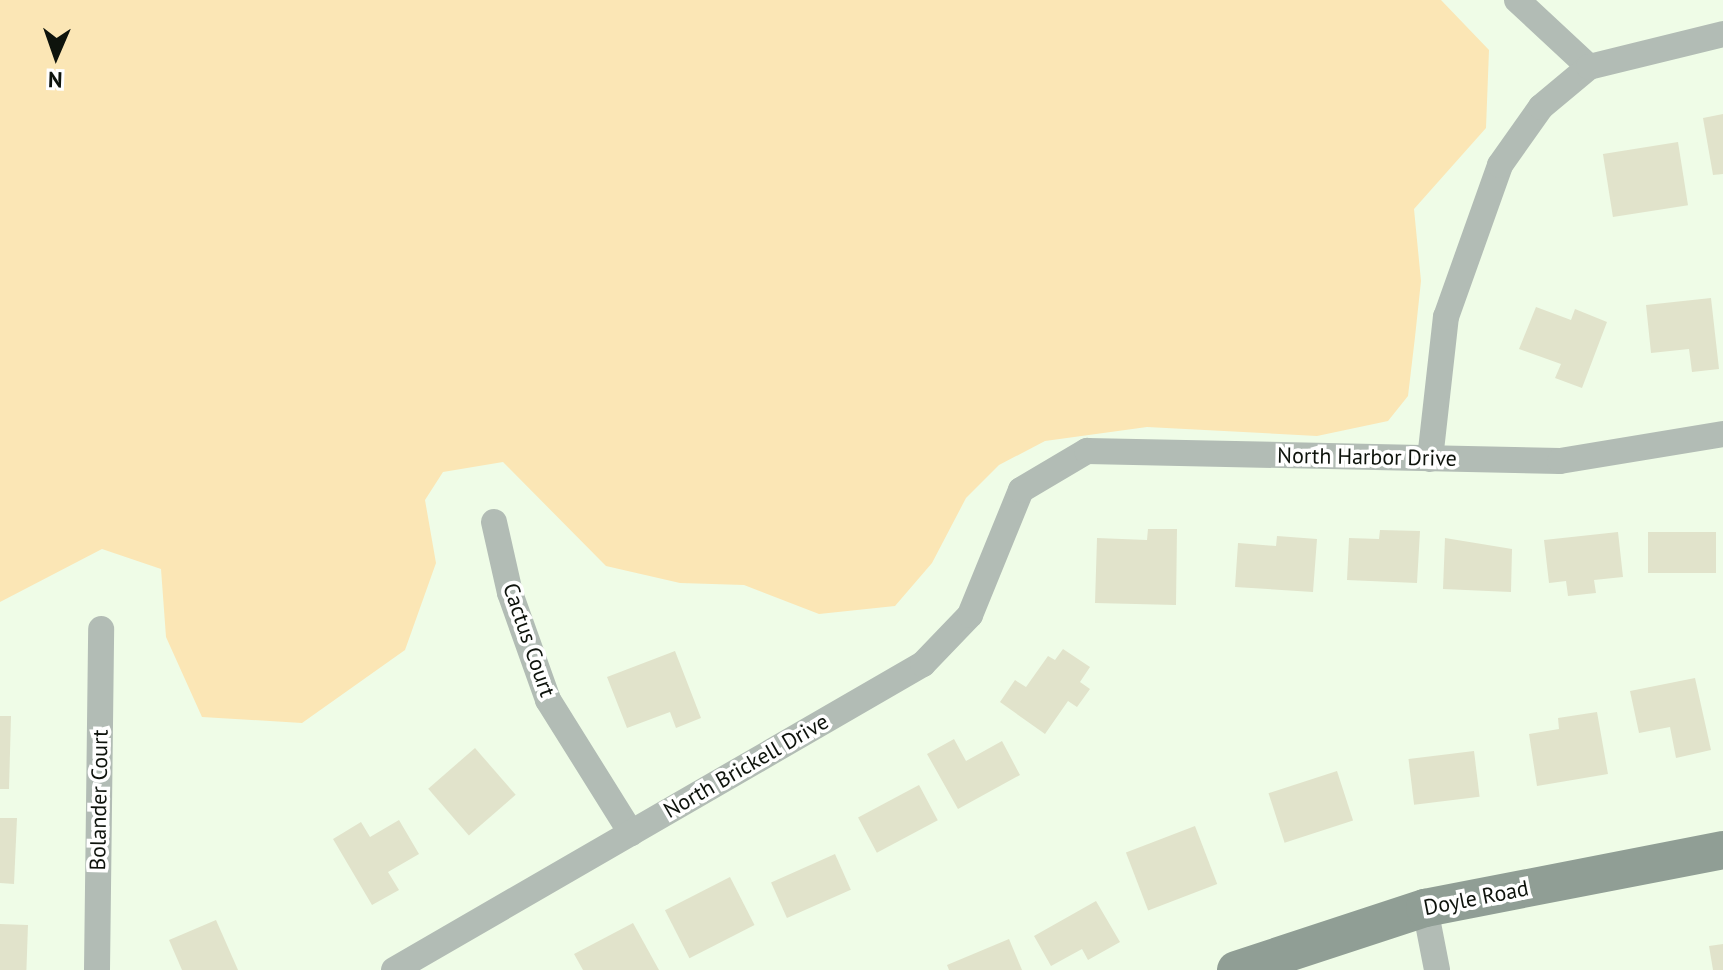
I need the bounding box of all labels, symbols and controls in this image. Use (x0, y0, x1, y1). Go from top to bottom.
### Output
north arrow (16, 16, 96, 96)
text: N (47, 66, 63, 94)
street label: North Harbor Drive (1277, 442, 1457, 472)
street label: Cactus Court (497, 580, 561, 700)
street label: North Brickell Drive (659, 708, 833, 824)
street label: Bolander Court (85, 729, 113, 871)
street label: Doyle Road (1421, 875, 1531, 921)

